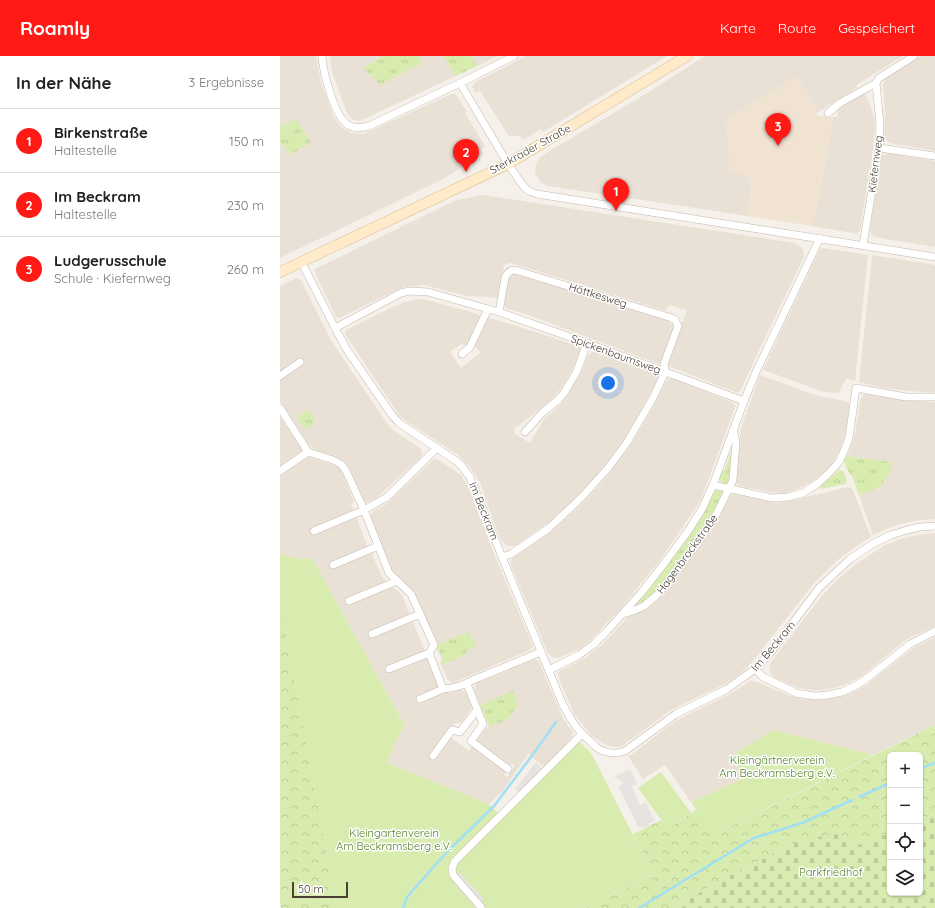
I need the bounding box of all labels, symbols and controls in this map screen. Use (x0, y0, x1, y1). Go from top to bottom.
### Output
text: Roamly (20, 16, 90, 40)
text: Karte (720, 19, 756, 37)
text: Route (778, 19, 816, 37)
text: Gespeichert (838, 19, 915, 37)
text: In der Nähe (16, 72, 112, 93)
text: 3 Ergebnisse (189, 74, 264, 90)
pin: 3 (765, 113, 791, 146)
street label: Sterkrader Straße (487, 121, 573, 177)
text: Birkenstraße (54, 123, 148, 142)
text: 1 (26, 133, 32, 149)
text: 150 m (229, 133, 264, 149)
street label: Kiefernweg (865, 135, 885, 193)
pin: 2 (453, 139, 479, 172)
text: Haltestelle (54, 142, 117, 158)
pin: 1 (603, 178, 629, 211)
text: Im Beckram (54, 187, 141, 206)
text: 2 (25, 197, 33, 213)
text: 230 m (227, 197, 264, 213)
text: Haltestelle (54, 206, 117, 222)
text: Ludgerusschule (54, 251, 167, 270)
text: 3 (26, 261, 32, 277)
text: 260 m (227, 261, 264, 277)
text: Schule · Kiefernweg (54, 270, 171, 286)
street label: Höttkesweg (567, 279, 629, 311)
street label: Spickenbaumsweg (569, 331, 663, 377)
your location (598, 373, 618, 393)
street label: Im Beckram (466, 480, 502, 542)
street label: Hagenbrockstraße (653, 511, 721, 597)
street label: Im Beckram (748, 618, 798, 674)
map controls (887, 752, 923, 896)
button: + (887, 752, 923, 788)
park label: Kleingärtnerverein Am Beckramsberg e.V. (719, 753, 835, 780)
button: − (887, 788, 923, 824)
button: locate (887, 824, 923, 860)
park label: Kleingartenverein Am Beckramsberg e.V. (336, 826, 452, 853)
button: layers (887, 860, 923, 896)
park label: Parkfriedhof (799, 865, 863, 879)
scale bar (292, 880, 348, 899)
text: 50 m (298, 882, 324, 896)

